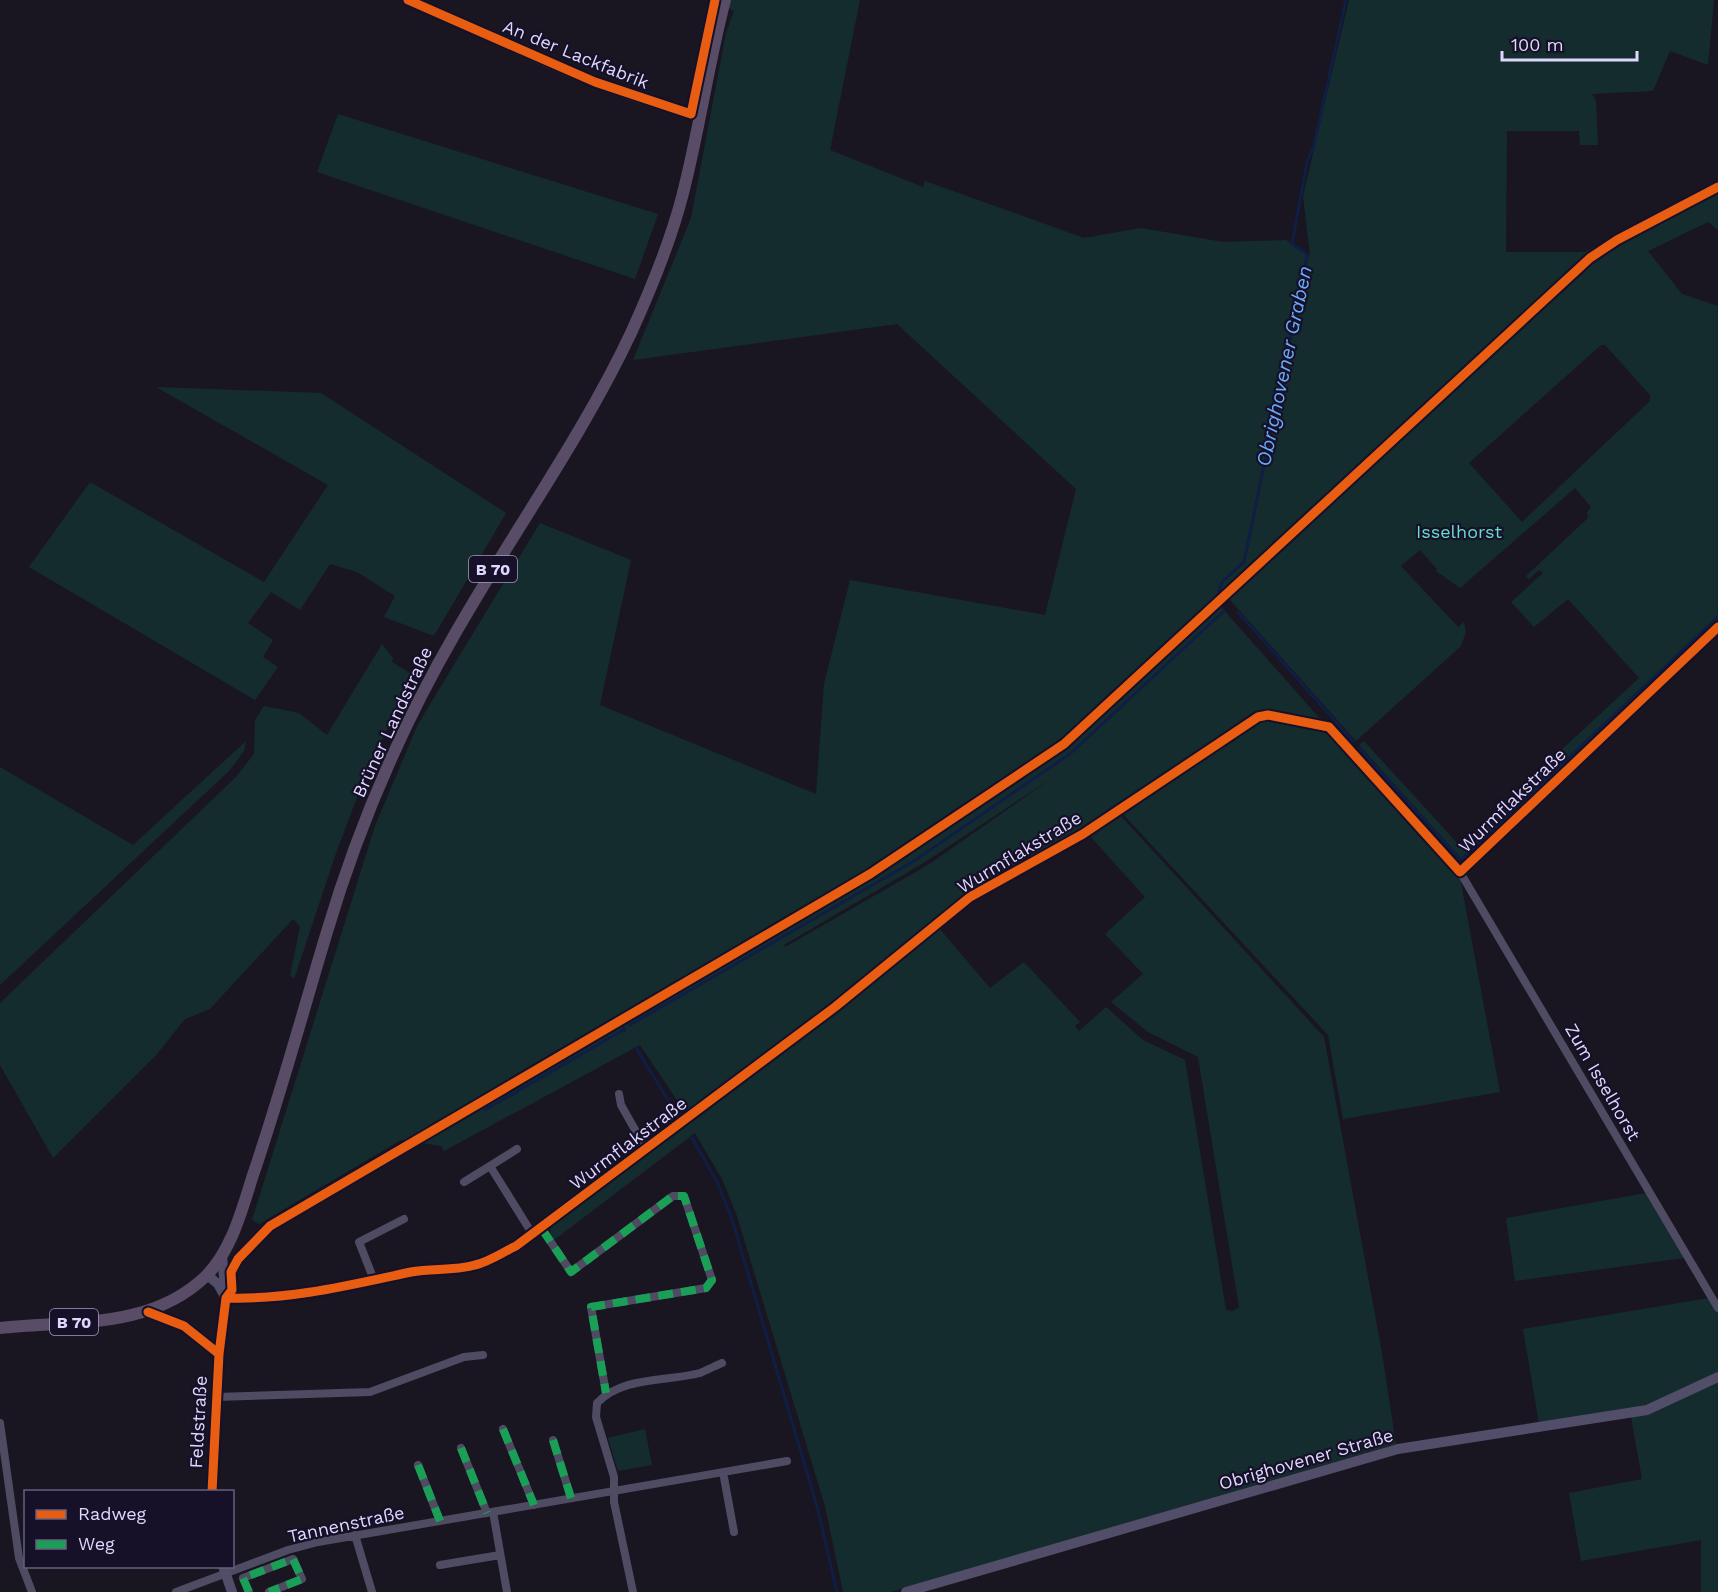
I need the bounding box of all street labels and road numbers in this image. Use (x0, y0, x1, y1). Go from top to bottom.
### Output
street label: An der Lackfabrik (500, 15, 652, 93)
road number: B 70 (469, 556, 517, 582)
street label: Brüner Landstraße (348, 643, 436, 801)
street label: Wurmflakstraße (1454, 743, 1570, 857)
street label: Wurmflakstraße (953, 807, 1085, 897)
street label: Zum Isselhorst (1561, 1020, 1645, 1145)
street label: Wurmflakstraße (565, 1092, 691, 1194)
road number: B 70 (50, 1309, 98, 1335)
street label: Feldstraße (185, 1375, 211, 1469)
street label: Obrighovener Straße (1216, 1424, 1396, 1494)
street label: Tannenstraße (286, 1501, 406, 1547)

